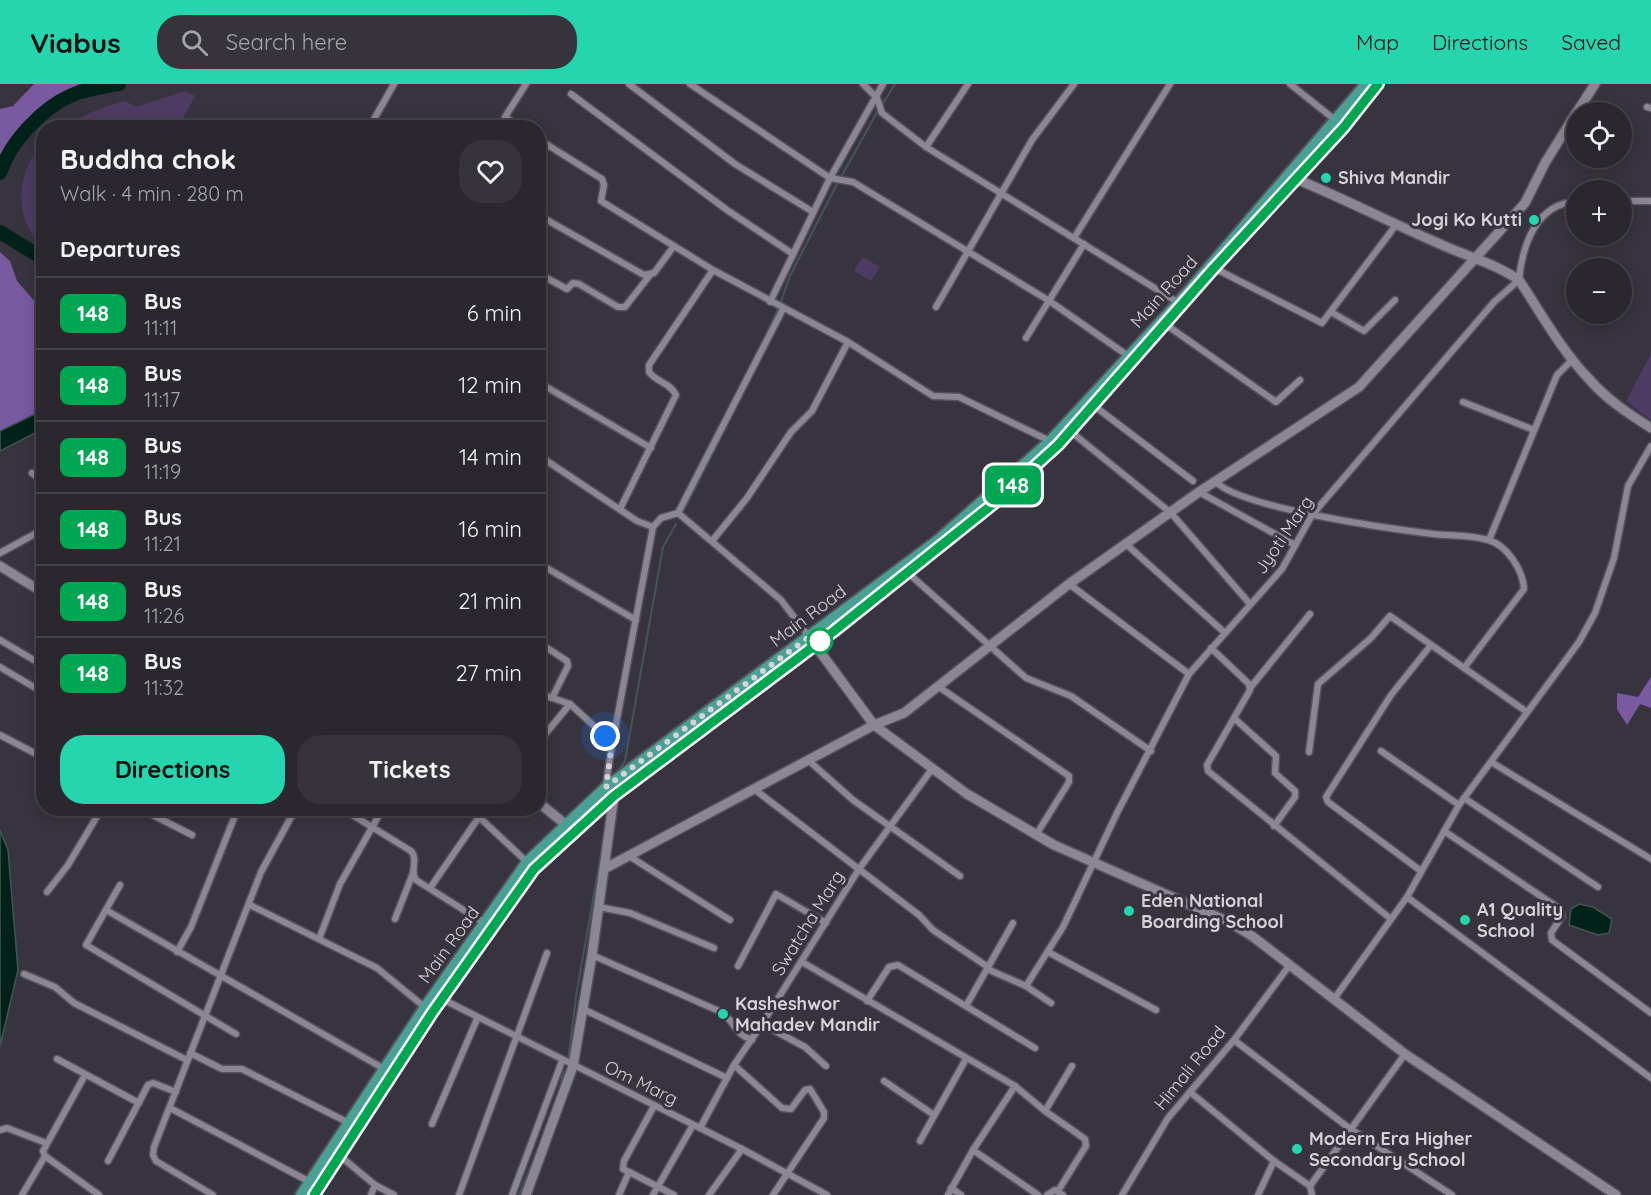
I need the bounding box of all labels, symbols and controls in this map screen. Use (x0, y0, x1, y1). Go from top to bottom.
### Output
search box (157, 15, 577, 69)
text: Viabus (30, 25, 121, 60)
icon: search (178, 26, 211, 59)
text: Search here (226, 28, 347, 56)
text: Map (1356, 29, 1399, 55)
text: Directions (1432, 29, 1528, 55)
text: Saved (1561, 29, 1621, 55)
map controls (1566, 102, 1632, 324)
button: locate (1566, 102, 1632, 168)
button: heart (459, 140, 522, 203)
text: Buddha chok (60, 141, 236, 176)
place label: Shiva Mandir (1338, 166, 1450, 189)
marker: Shiva Mandir (1319, 171, 1333, 185)
button: + (1566, 180, 1632, 246)
text: Walk · 4 min · 280 m (60, 181, 244, 206)
place label: Jogi Ko Kutti (1411, 208, 1522, 231)
marker: Jogi Ko Kutti (1527, 213, 1541, 227)
text: Departures (60, 235, 181, 263)
street label: Main Road (1125, 251, 1202, 333)
button: − (1566, 258, 1632, 324)
text: Bus (144, 287, 182, 315)
text: 6 min (467, 299, 522, 327)
text: 148 (77, 300, 109, 326)
text: 11:11 (144, 315, 177, 340)
text: Bus (144, 359, 182, 387)
text: 12 min (458, 371, 522, 399)
text: 148 (77, 372, 109, 398)
text: 11:17 (144, 387, 180, 412)
text: Bus (144, 431, 182, 459)
text: 14 min (459, 443, 522, 471)
text: 148 (77, 444, 109, 470)
text: 11:19 (144, 459, 181, 484)
line badge: 148 (978, 466, 1048, 504)
text: 148 (997, 472, 1029, 498)
street label: Jyoti Marg (1249, 491, 1318, 578)
text: Bus (144, 503, 182, 531)
text: 16 min (459, 515, 522, 543)
text: 148 (77, 516, 109, 542)
text: 11:21 (144, 531, 181, 556)
text: Bus (144, 575, 182, 603)
street label: Main Road (765, 579, 850, 652)
text: 21 min (458, 587, 522, 615)
text: 148 (77, 588, 109, 614)
text: 11:26 (144, 603, 184, 628)
unlabelled marker (807, 628, 833, 654)
text: Bus (144, 647, 182, 675)
text: 27 min (455, 659, 522, 687)
text: 148 (77, 660, 109, 686)
text: 11:32 (144, 675, 184, 700)
your location (590, 721, 620, 751)
button: Directions (60, 735, 285, 804)
button: Tickets (297, 735, 522, 804)
street label: Swatcha Marg (766, 866, 849, 980)
place label: Eden National Boarding School (1141, 889, 1284, 933)
place label: A1 Quality School (1477, 898, 1563, 942)
street label: Main Road (413, 902, 484, 988)
marker: Eden National Boarding School (1122, 904, 1136, 918)
marker: A1 Quality School (1458, 913, 1472, 927)
place label: Kasheshwor Mahadev Mandir (735, 992, 880, 1036)
marker: Kasheshwor Mahadev Mandir (716, 1007, 730, 1021)
street label: Himali Road (1149, 1021, 1231, 1114)
street label: Om Marg (601, 1055, 682, 1110)
place label: Modern Era Higher Secondary School (1309, 1127, 1473, 1171)
marker: Modern Era Higher Secondary School (1290, 1142, 1304, 1156)

